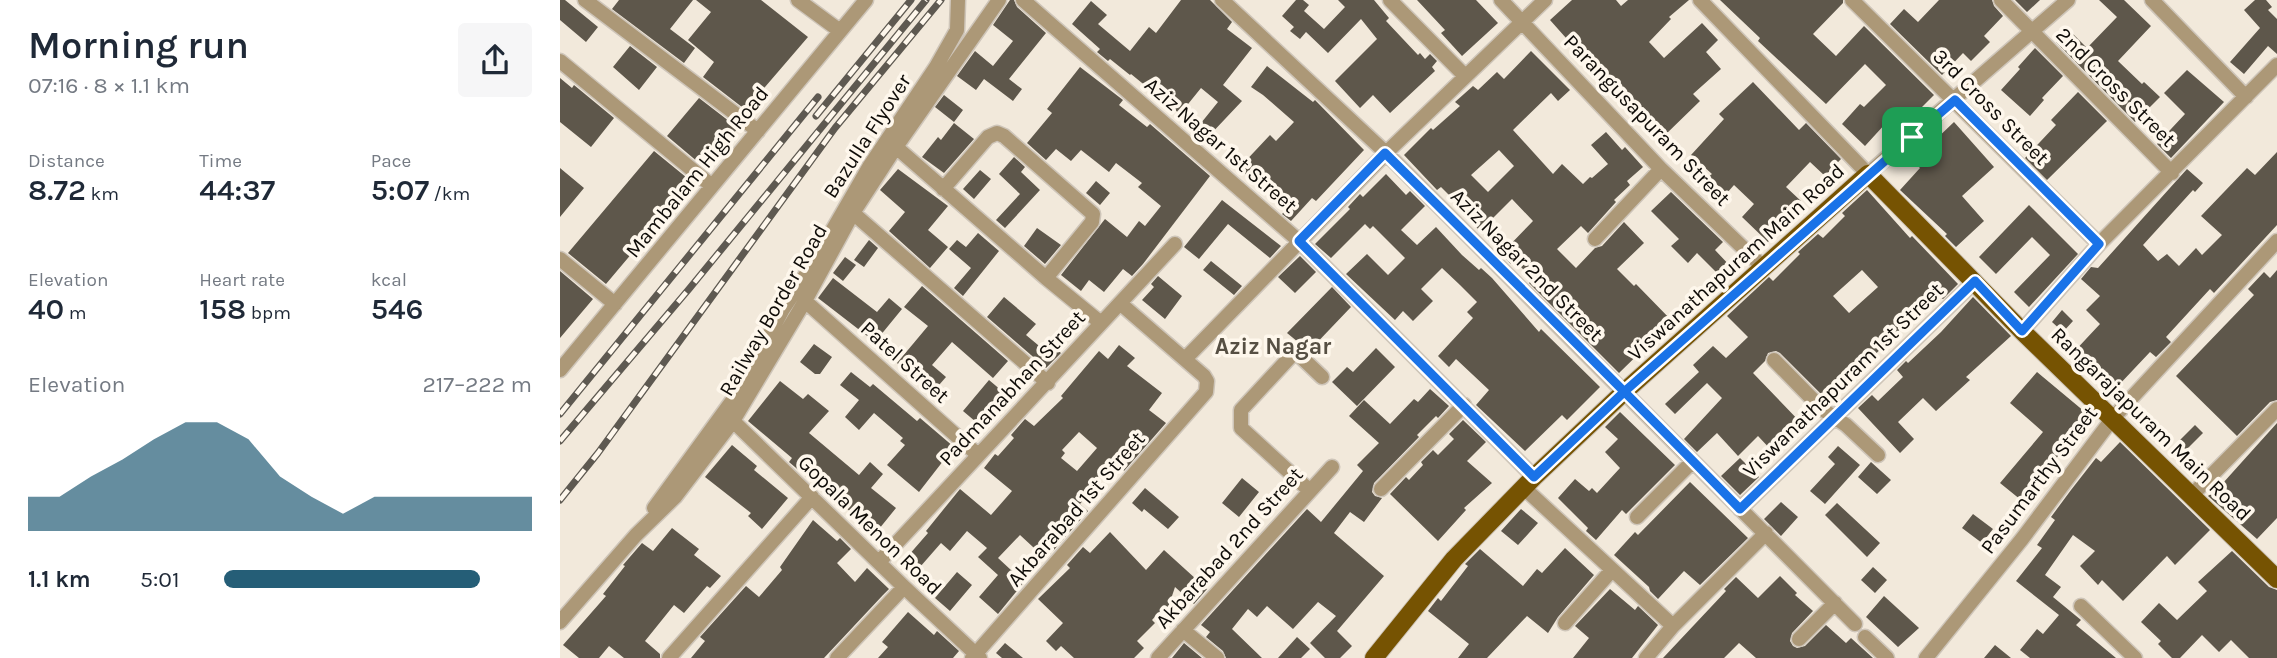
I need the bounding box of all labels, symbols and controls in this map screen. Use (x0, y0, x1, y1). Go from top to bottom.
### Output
street label: 2nd Cross Street (2051, 22, 2181, 152)
text: Morning run (28, 23, 249, 68)
button: share (458, 23, 532, 97)
street label: Parangusapuram Street (1559, 29, 1735, 211)
street label: 3rd Cross Street (1928, 44, 2054, 170)
street label: Bazulla Flyover (818, 69, 916, 202)
text: 07:16 · 8 × 1.1 km (28, 72, 190, 99)
street label: Aziz Nagar 1st Street (1140, 72, 1302, 218)
street label: Mambalam High Road (621, 82, 773, 262)
pin (1882, 107, 1942, 167)
icon: arrive (1893, 118, 1931, 156)
text: Distance (28, 150, 105, 172)
text: Time (199, 150, 242, 172)
text: Pace (371, 150, 411, 172)
street label: Viswanathapuram Main Road (1623, 159, 1849, 365)
text: 8.72 (28, 172, 86, 208)
text: 44:37 (199, 172, 275, 208)
text: 5:07 (371, 172, 429, 208)
text: km (86, 183, 119, 205)
text: /km (429, 183, 470, 205)
street label: Aziz Nagar 2nd Street (1446, 184, 1608, 346)
street label: Railway Border Road (714, 220, 832, 400)
text: Elevation (28, 269, 108, 291)
text: Heart rate (199, 269, 285, 291)
text: kcal (371, 269, 407, 291)
street label: Viswanathapuram 1st Street (1738, 278, 1948, 482)
text: 40 (28, 291, 64, 327)
text: 158 (199, 291, 246, 327)
text: 546 (371, 291, 423, 327)
text: m (64, 302, 87, 324)
text: bpm (246, 302, 291, 324)
street label: Padmanabhan Street (934, 305, 1090, 470)
street label: Patel Street (856, 316, 954, 408)
street label: Rangarajapuram Main Road (2046, 322, 2256, 526)
district label: Aziz Nagar (1215, 333, 1331, 360)
text: Elevation (28, 371, 125, 398)
text: 217–222 m (422, 371, 532, 398)
street label: Pasumarthy Street (1976, 401, 2102, 559)
street label: Akbarabad 1st Street (1002, 427, 1150, 591)
street label: Gopala Menon Road (793, 450, 947, 600)
street label: Akbarabad 2nd Street (1150, 462, 1308, 633)
text: 1.1 km (28, 566, 91, 593)
text: 5:01 (140, 566, 180, 593)

